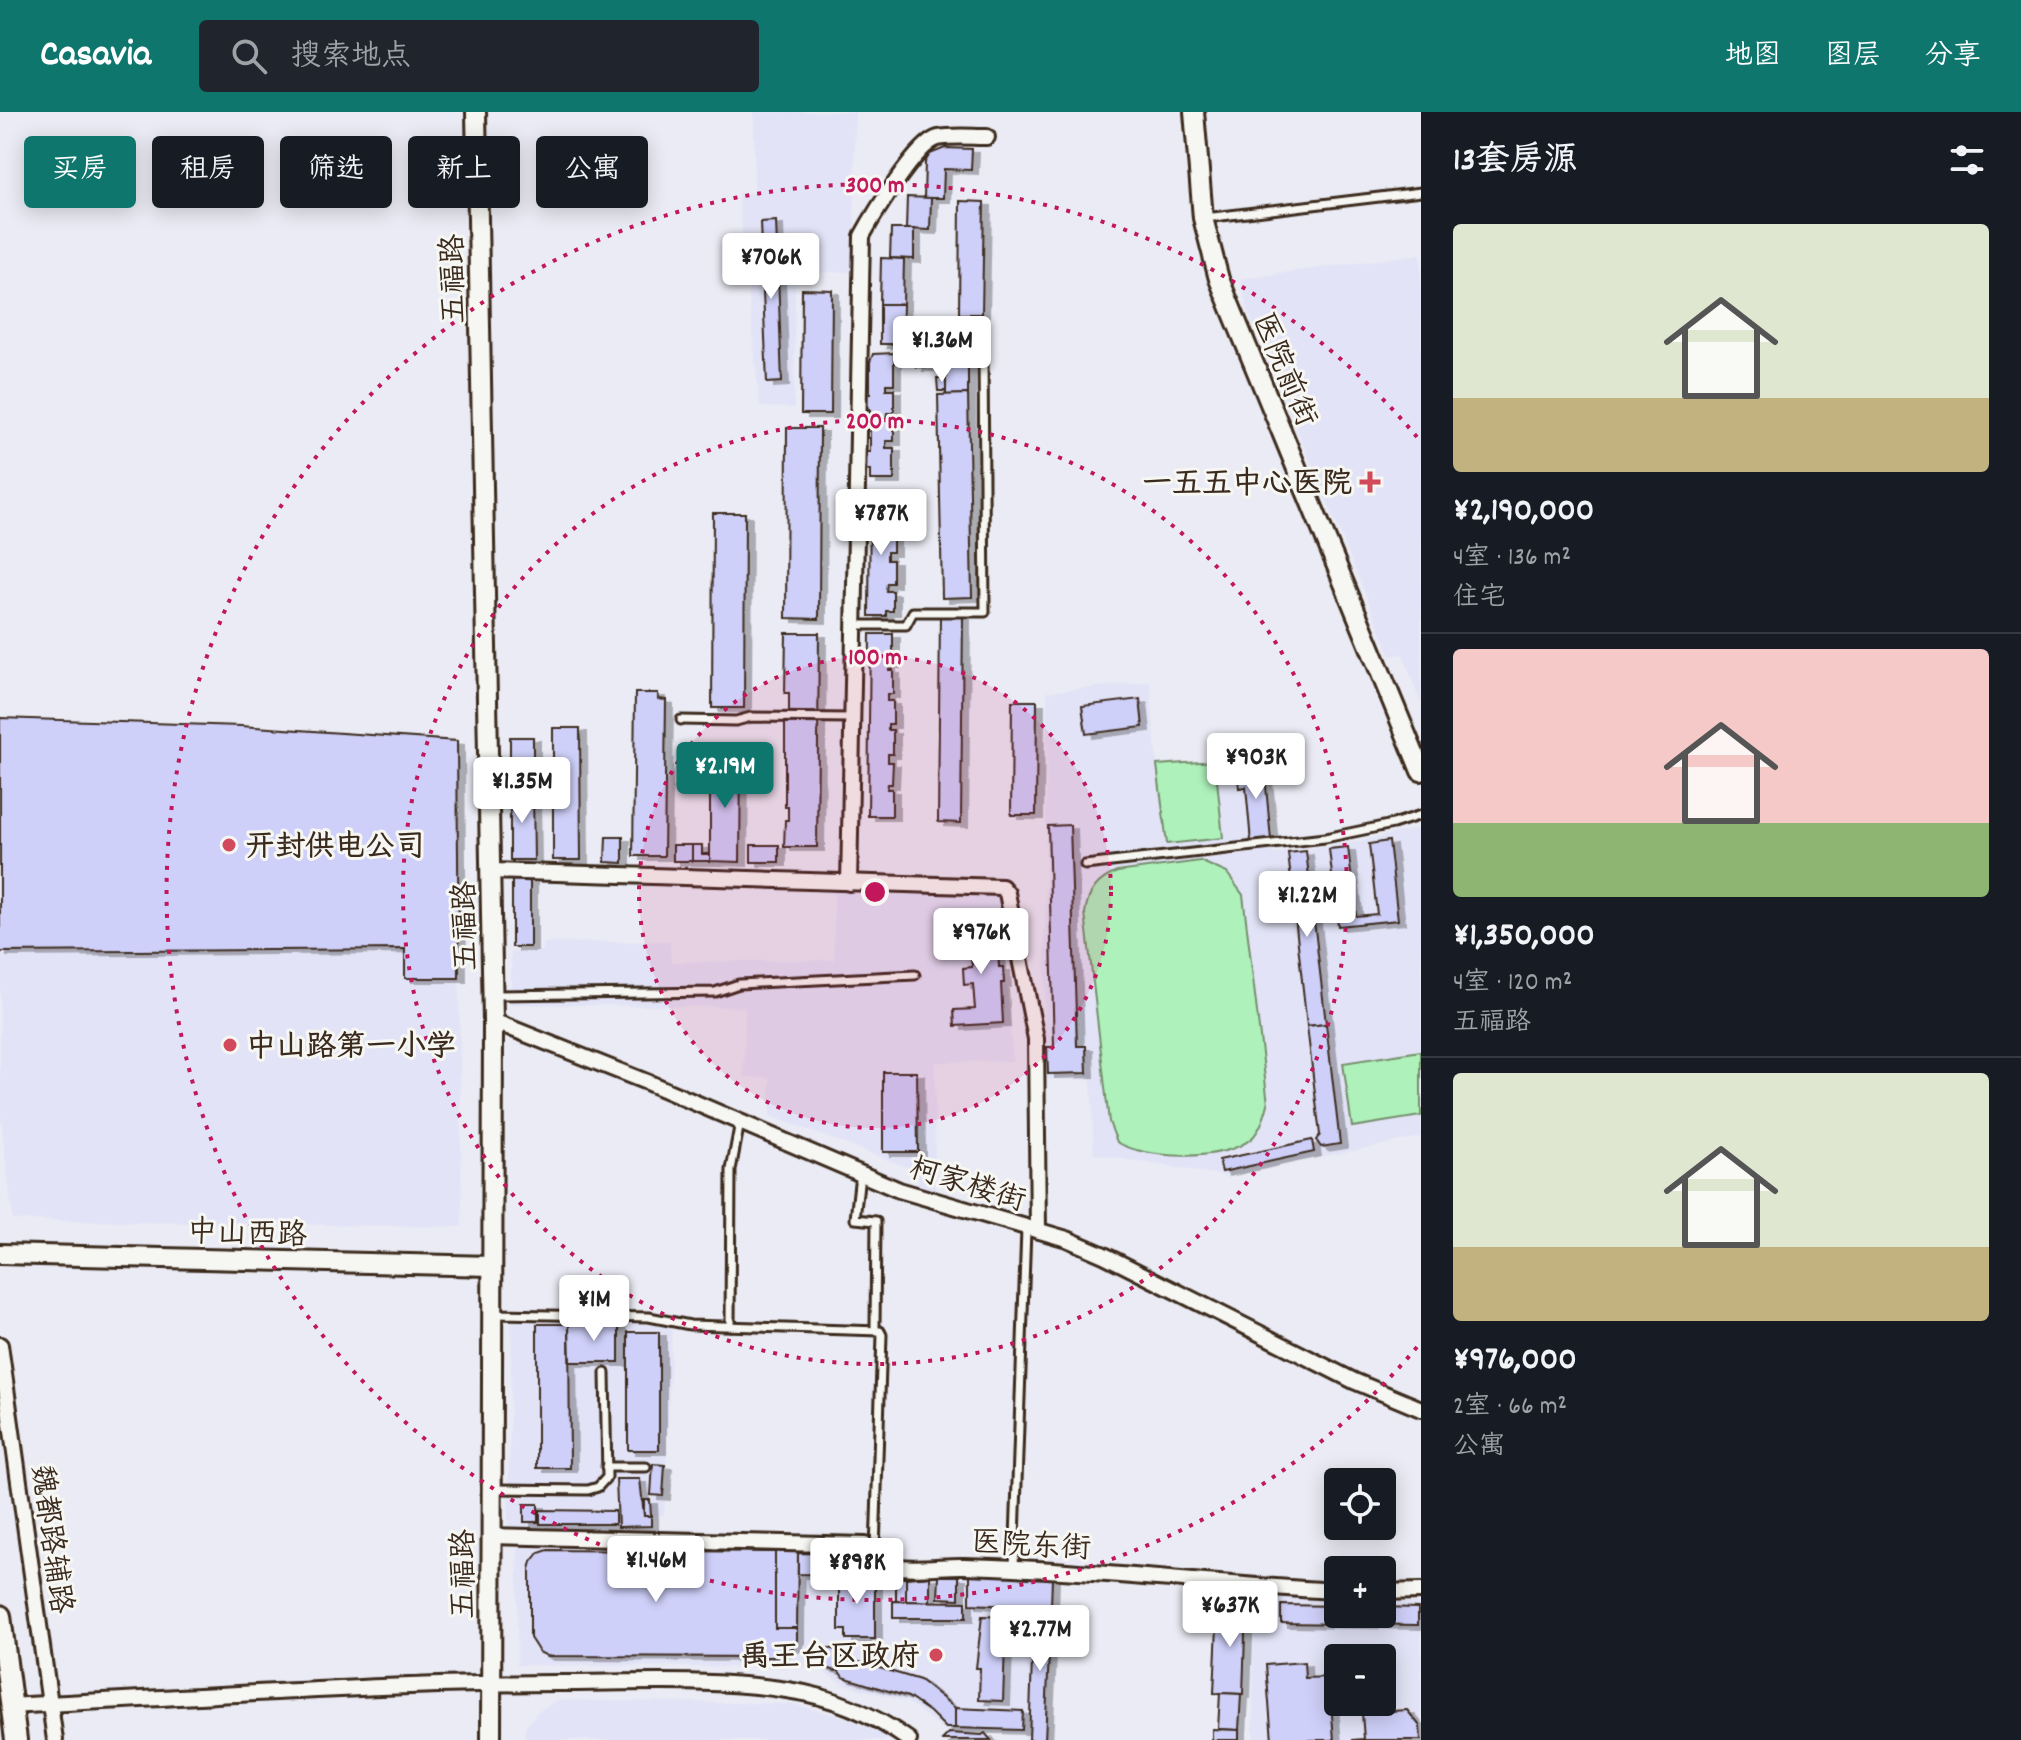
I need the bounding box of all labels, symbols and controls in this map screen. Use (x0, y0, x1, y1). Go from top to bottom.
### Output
search box (199, 20, 759, 92)
text: Casavia (40, 29, 151, 84)
icon: search (227, 34, 271, 78)
text: 搜索地点 (291, 37, 411, 80)
text: 地图 (1725, 38, 1781, 78)
text: 图层 (1825, 38, 1881, 78)
text: 分享 (1925, 38, 1981, 78)
chip: 买房 (24, 136, 136, 208)
chip: 租房 (152, 136, 264, 208)
chip: 筛选 (280, 136, 392, 208)
chip: 新上 (408, 136, 520, 208)
chip: 公寓 (536, 136, 648, 208)
text: 13套房源 (1453, 138, 1578, 187)
icon: filters (1945, 138, 1989, 182)
text: 300 m (846, 170, 904, 204)
pin: ¥706K (715, 233, 827, 301)
street label: 五福路 (434, 234, 479, 324)
text: ¥706K (740, 240, 802, 277)
icon: home (1649, 276, 1793, 420)
street label: 医院前街 (1239, 307, 1325, 434)
pin: ¥1.36M (877, 316, 1007, 384)
text: ¥1.36M (911, 323, 973, 360)
text: 200 m (846, 406, 904, 440)
place label: 一五五中心医院 (1142, 465, 1352, 508)
marker: 一五五中心医院 (1359, 471, 1381, 493)
text: ¥2,190,000 (1453, 488, 1594, 537)
pin: ¥787K (825, 489, 937, 557)
text: ¥787K (854, 496, 908, 533)
text: 4室 · 136 m² (1453, 540, 1571, 577)
text: 住宅 (1453, 580, 1505, 617)
text: 100 m (848, 642, 902, 676)
icon: home (1649, 701, 1793, 845)
pin: ¥903K (1200, 733, 1312, 801)
text: ¥903K (1225, 740, 1287, 777)
pin: ¥2.19M (660, 742, 790, 810)
text: ¥2.19M (694, 749, 756, 786)
pin: ¥1.35M (457, 757, 587, 825)
text: ¥1.35M (491, 764, 553, 801)
place label: 开封供电公司 (245, 828, 425, 871)
marker: 开封供电公司 (220, 836, 238, 854)
pin: ¥1.22M (1242, 871, 1372, 939)
centre of rings (861, 878, 889, 906)
text: ¥1.22M (1277, 878, 1337, 915)
street label: 五福路 (446, 881, 491, 971)
pin: ¥976K (925, 908, 1037, 976)
text: ¥1,350,000 (1453, 913, 1595, 962)
text: ¥976K (951, 915, 1011, 952)
text: 4室 · 120 m² (1453, 965, 1572, 1002)
text: 五福路 (1453, 1005, 1531, 1042)
place label: 中山路第一小学 (246, 1028, 456, 1071)
marker: 中山路第一小学 (221, 1036, 239, 1054)
icon: home (1649, 1125, 1793, 1269)
street label: 柯家楼街 (903, 1149, 1030, 1225)
street label: 中山西路 (186, 1213, 308, 1260)
pin: ¥1M (555, 1275, 633, 1343)
text: ¥1M (577, 1282, 611, 1319)
text: ¥976,000 (1453, 1337, 1577, 1386)
text: 2室 · 66 m² (1453, 1389, 1567, 1426)
text: 公寓 (1453, 1429, 1505, 1466)
street label: 魏都路辅路 (17, 1462, 80, 1617)
map controls (1324, 1468, 1396, 1716)
button: locate (1324, 1468, 1396, 1540)
street label: 医院东街 (970, 1524, 1092, 1573)
street label: 五福路 (445, 1529, 488, 1619)
pin: ¥1.46M (591, 1536, 721, 1604)
pin: ¥898K (801, 1538, 913, 1606)
text: ¥1.46M (625, 1543, 687, 1580)
text: ¥898K (828, 1545, 886, 1582)
button: + (1324, 1556, 1396, 1628)
pin: ¥637K (1174, 1581, 1286, 1649)
text: ¥637K (1201, 1588, 1259, 1625)
pin: ¥2.77M (975, 1605, 1105, 1673)
text: ¥2.77M (1008, 1612, 1072, 1649)
place label: 禹王台区政府 (740, 1638, 920, 1681)
button: − (1324, 1644, 1396, 1716)
marker: 禹王台区政府 (927, 1646, 945, 1664)

